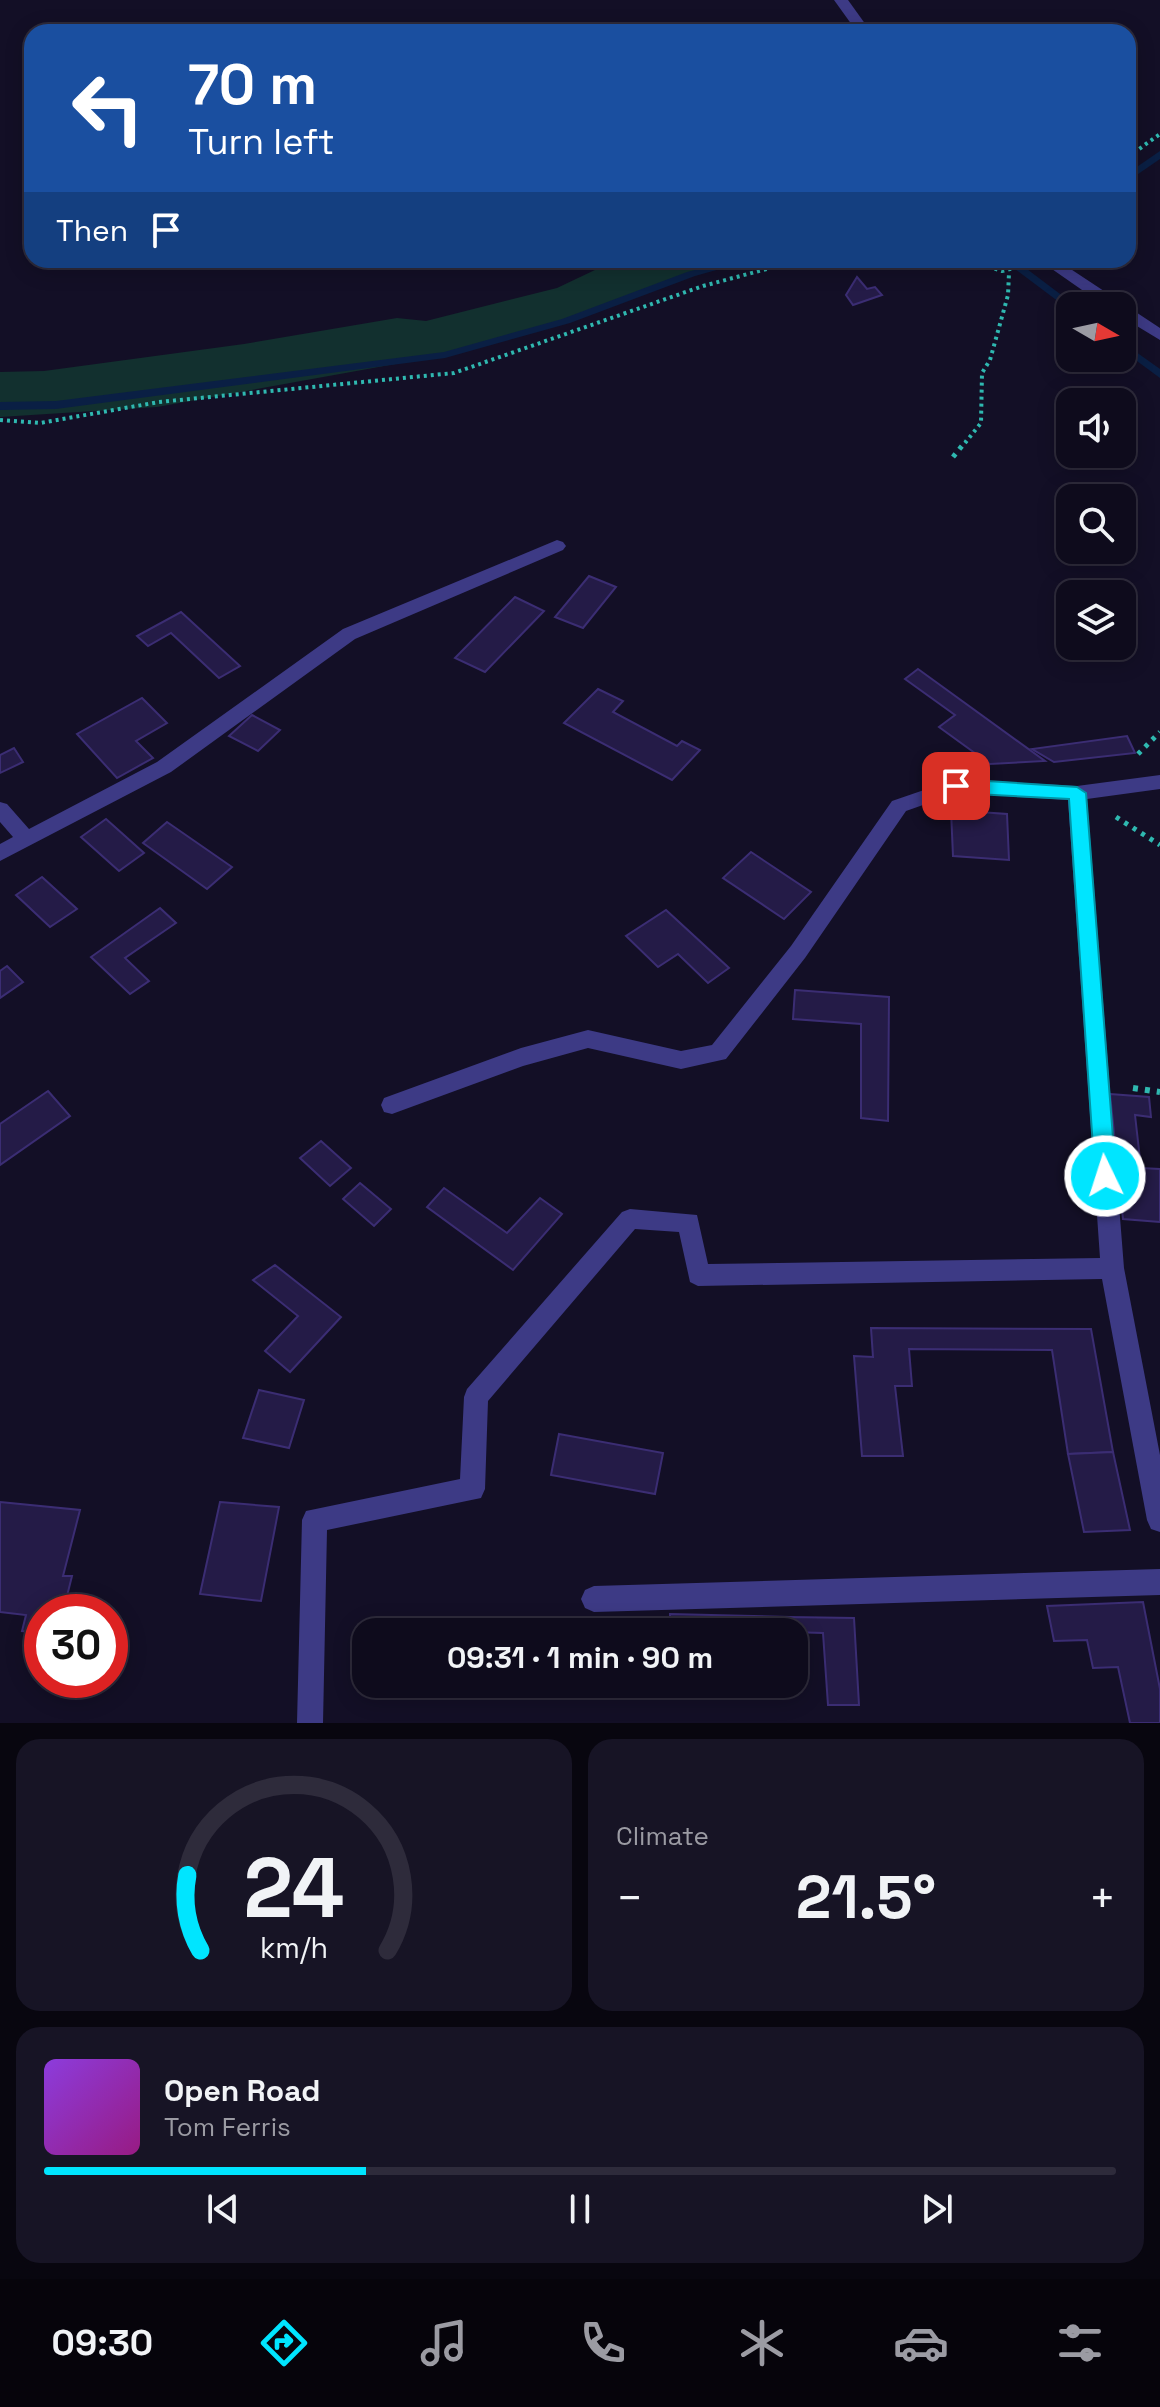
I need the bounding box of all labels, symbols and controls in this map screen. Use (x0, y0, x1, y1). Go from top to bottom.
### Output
text: 70 m (188, 49, 317, 120)
icon: left (56, 56, 160, 160)
text: Turn left (188, 119, 335, 165)
icon: arrive (144, 208, 188, 252)
text: Then (56, 211, 128, 250)
north arrow (1056, 292, 1136, 372)
map controls (1056, 292, 1136, 660)
button: sound (1056, 388, 1136, 468)
button: search (1056, 484, 1136, 564)
button: layers (1056, 580, 1136, 660)
pin (922, 752, 990, 820)
icon: arrive (934, 764, 978, 808)
position arrow (1063, 1134, 1147, 1218)
speed limit sign: 30 (24, 1594, 128, 1698)
text: 09:31 · 1 min · 90 m (447, 1638, 713, 1677)
text: Climate (616, 1819, 709, 1853)
text: 24 (244, 1835, 344, 1941)
text: 21.5° (796, 1859, 936, 1936)
text: − (616, 1870, 643, 1926)
text: + (1089, 1870, 1116, 1926)
text: km/h (260, 1930, 328, 1966)
text: Open Road (164, 2071, 320, 2110)
text: Tom Ferris (164, 2110, 291, 2144)
icon: previous (201, 2187, 245, 2231)
icon: pause (558, 2187, 602, 2231)
icon: next (915, 2187, 959, 2231)
icon: directions (256, 2315, 312, 2371)
icon: music (416, 2315, 472, 2371)
icon: phone (575, 2315, 631, 2371)
icon: climate (734, 2315, 790, 2371)
icon: car (893, 2315, 949, 2371)
icon: filters (1052, 2315, 1108, 2371)
text: 09:30 (52, 2320, 153, 2366)

